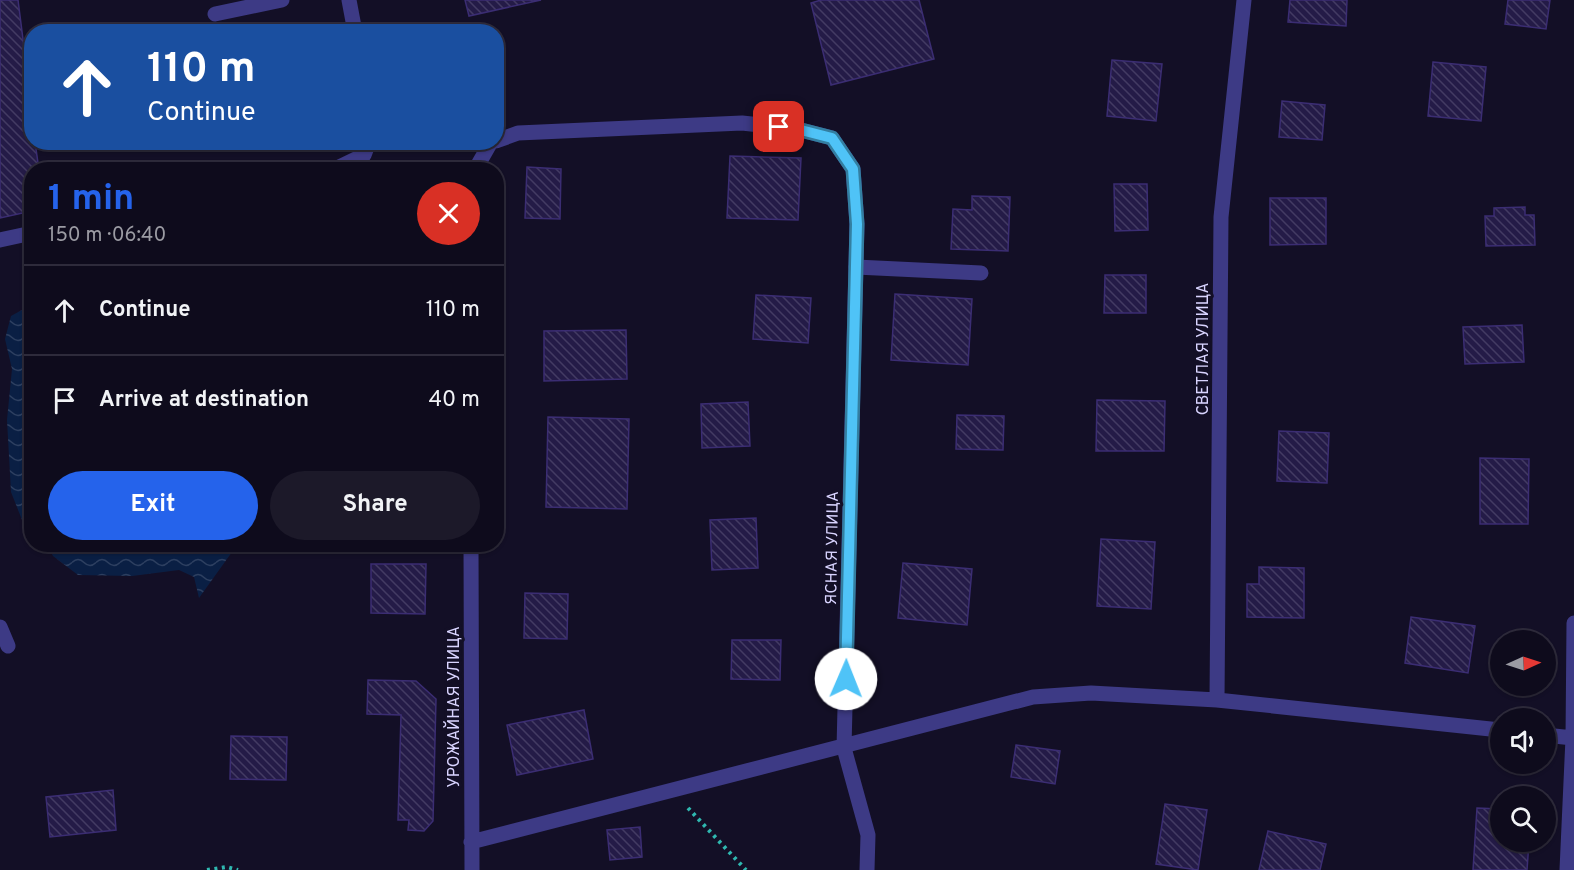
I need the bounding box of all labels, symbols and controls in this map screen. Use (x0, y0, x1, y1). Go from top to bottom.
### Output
text: 110 m (147, 44, 256, 97)
icon: ahead (48, 48, 126, 126)
text: Continue (147, 96, 256, 130)
pin (753, 101, 804, 152)
icon: arrive (762, 110, 795, 143)
text: 1 min (48, 177, 134, 223)
button: close (417, 182, 480, 245)
text: 150 m · 06:40 (48, 223, 166, 249)
street label: СВЕТЛАЯ УЛИЦА (1194, 283, 1214, 415)
icon: ahead (48, 294, 81, 327)
text: Continue (99, 297, 190, 324)
text: 110 m (426, 297, 480, 324)
icon: arrive (48, 384, 81, 417)
text: Arrive at destination (99, 387, 309, 414)
text: 40 m (428, 387, 480, 414)
button: Exit (48, 471, 258, 540)
button: Share (270, 471, 480, 540)
street label: ЯСНАЯ УЛИЦА (822, 491, 844, 605)
street label: УРОЖАЙНАЯ УЛИЦА (443, 626, 465, 788)
north arrow (1490, 630, 1556, 696)
map controls (1490, 630, 1556, 852)
position arrow (814, 647, 878, 711)
button: sound (1490, 708, 1556, 774)
button: search (1490, 786, 1556, 852)

